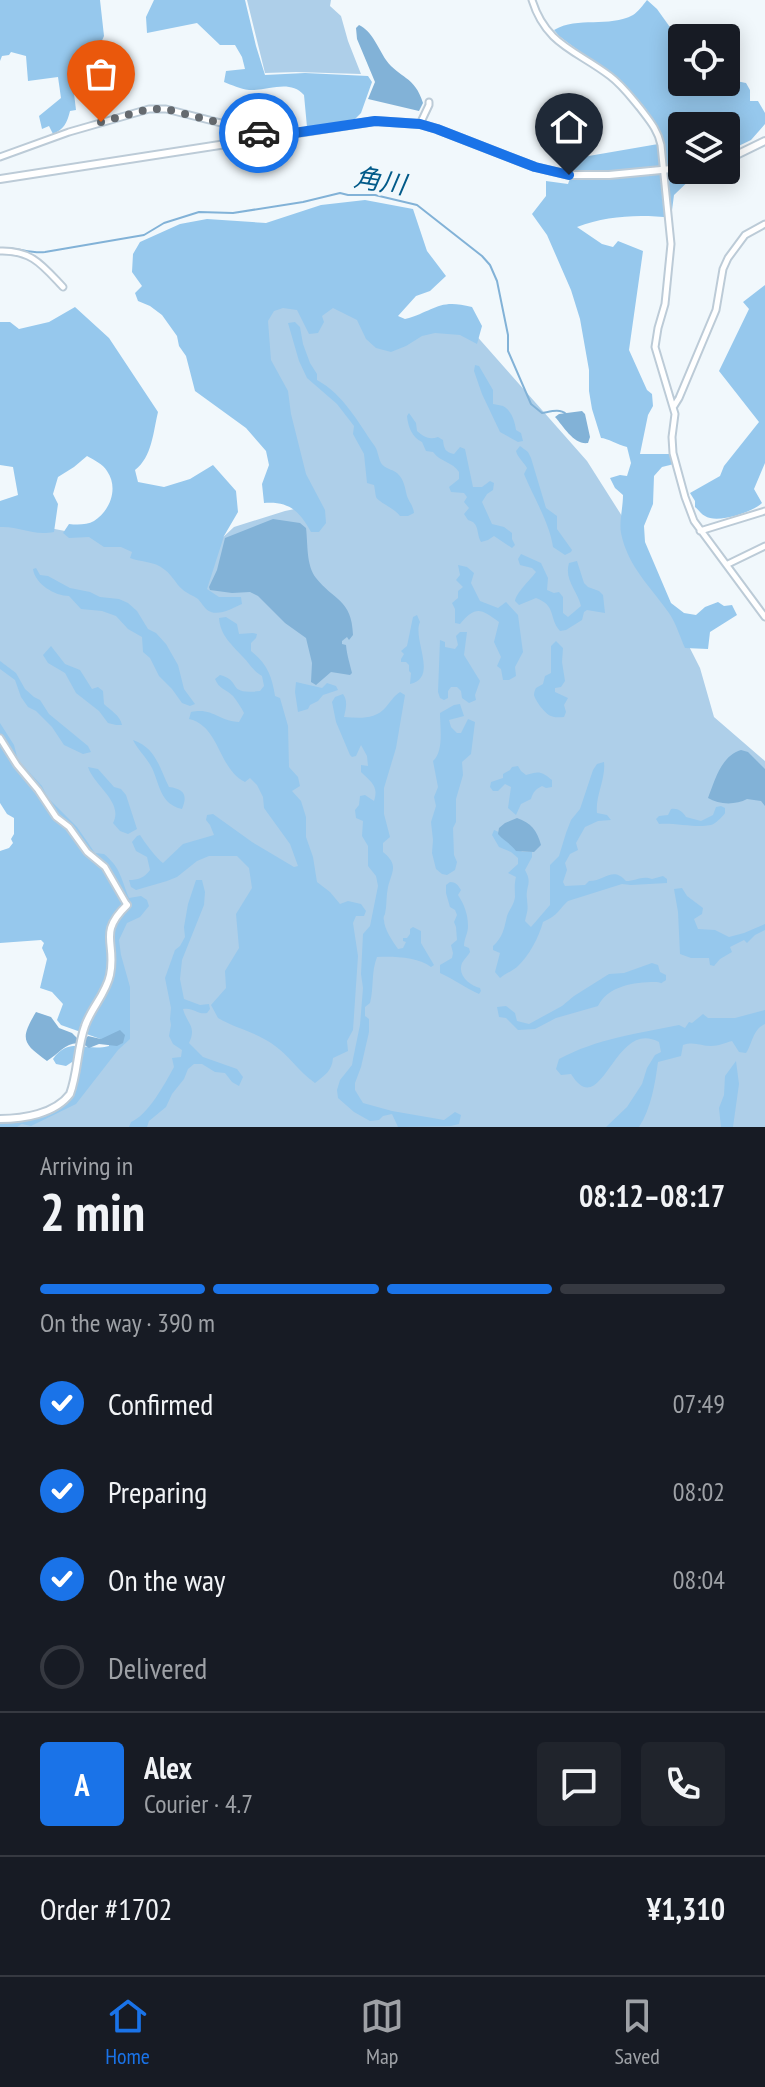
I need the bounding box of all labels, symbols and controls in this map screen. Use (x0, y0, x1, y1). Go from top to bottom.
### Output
map controls (668, 24, 740, 184)
button: locate (668, 24, 740, 96)
pin (67, 40, 135, 122)
icon: bag (79, 52, 123, 96)
courier (219, 93, 299, 173)
pin (535, 93, 603, 175)
icon: home (547, 105, 591, 149)
icon: car (237, 111, 281, 155)
button: layers (668, 112, 740, 184)
water label: 角川 (352, 160, 411, 201)
text: Arriving in (40, 1149, 133, 1182)
text: 08:12–08:17 (579, 1176, 725, 1215)
text: 2 min (40, 1178, 145, 1245)
text: On the way · 390 m (40, 1306, 215, 1339)
icon: check (40, 1381, 84, 1425)
text: Confirmed (108, 1384, 213, 1423)
text: 07:49 (673, 1387, 725, 1420)
icon: check (40, 1469, 84, 1513)
text: Preparing (108, 1472, 207, 1511)
text: 08:02 (673, 1475, 725, 1508)
icon: check (40, 1557, 84, 1601)
text: On the way (108, 1560, 225, 1599)
text: 08:04 (673, 1563, 725, 1596)
text: Delivered (108, 1648, 207, 1687)
button: chat (537, 1742, 621, 1826)
button: phone (641, 1742, 725, 1826)
text: Alex (144, 1748, 192, 1787)
text: A (74, 1765, 90, 1804)
text: Courier · 4.7 (144, 1787, 253, 1820)
text: Order #1702 (40, 1889, 172, 1928)
text: ¥1,310 (647, 1889, 725, 1928)
tab: Home (105, 1994, 150, 2070)
tab: Map (360, 1994, 404, 2070)
tab: Saved (614, 1994, 660, 2070)

